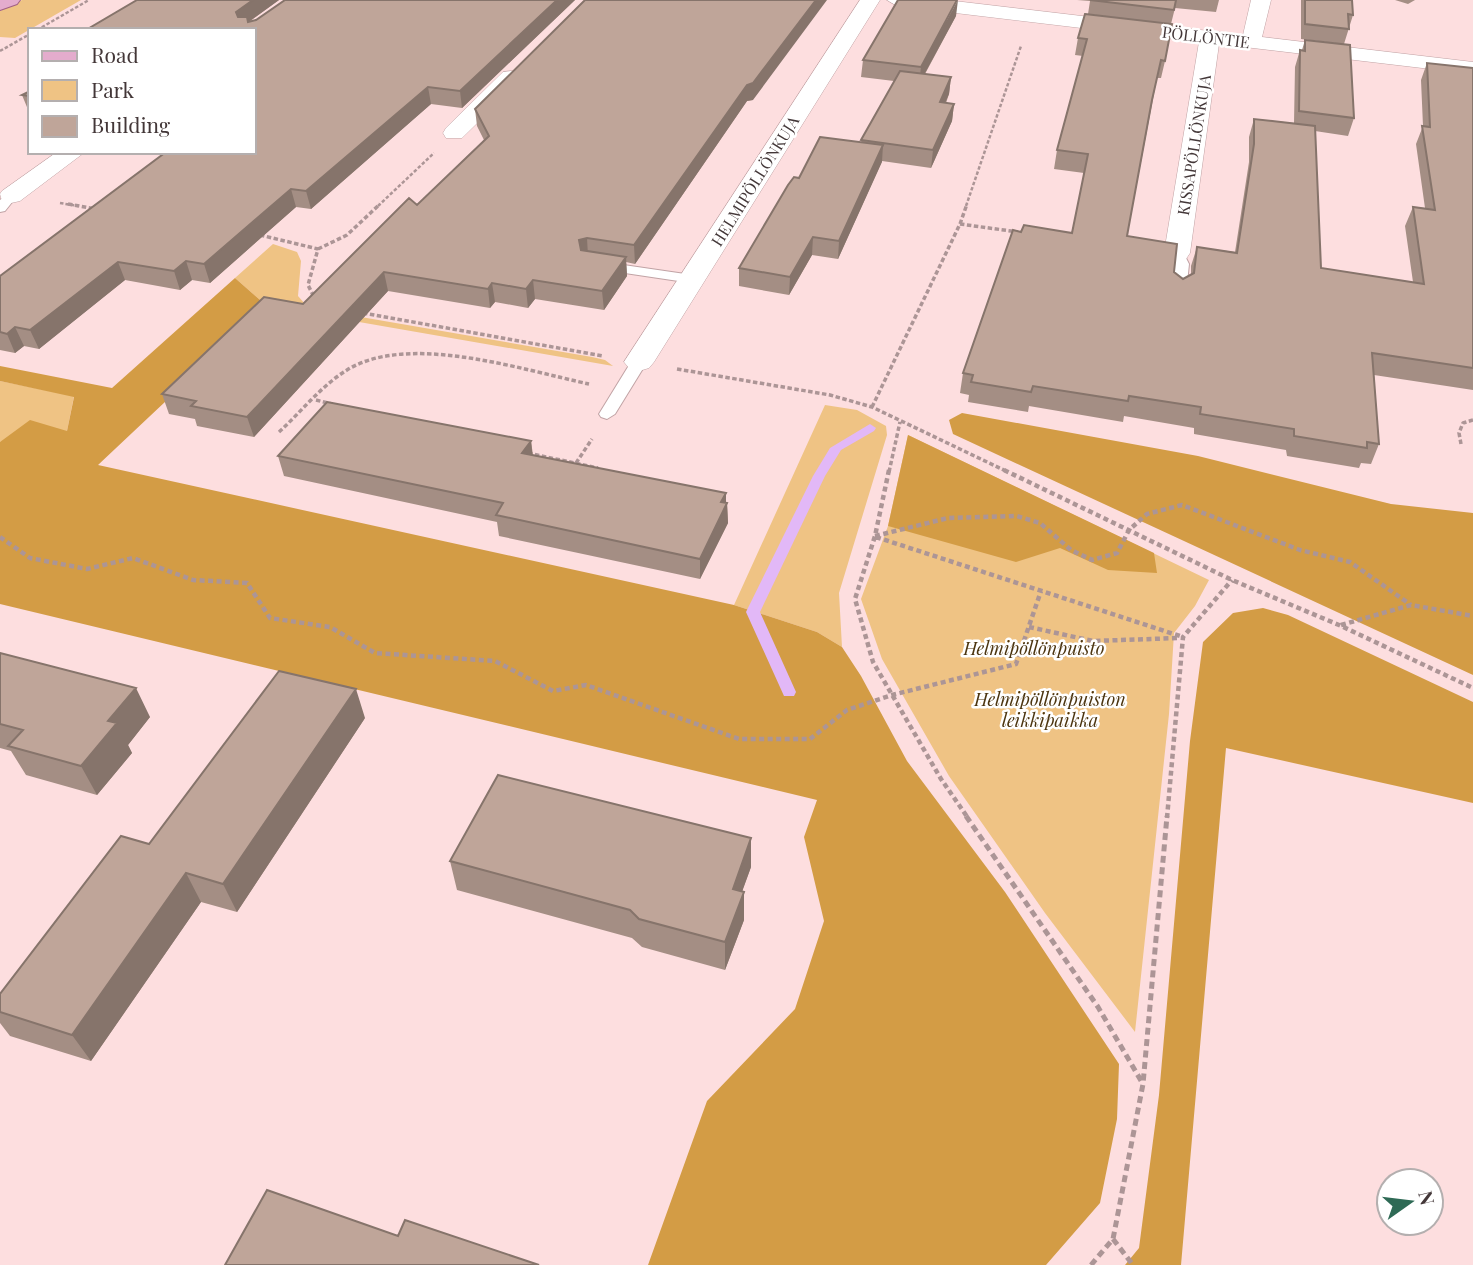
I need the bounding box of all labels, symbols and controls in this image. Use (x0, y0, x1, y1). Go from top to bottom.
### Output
street label: PÖLLÖNTIE (1161, 21, 1251, 52)
legend (28, 28, 256, 154)
text: Road (91, 40, 139, 68)
street label: KISSAPÖLLÖNKUJA (1172, 72, 1215, 217)
text: Park (91, 75, 135, 103)
text: Building (91, 110, 170, 138)
street label: HELMIPÖLLÖNKUJA (706, 111, 804, 250)
park label: Helmipöllönpuisto (963, 636, 1105, 660)
park label: Helmipöllönpuiston leikkipaikka (973, 687, 1126, 732)
north arrow (1375, 1167, 1445, 1237)
text: N (1413, 1188, 1442, 1208)

